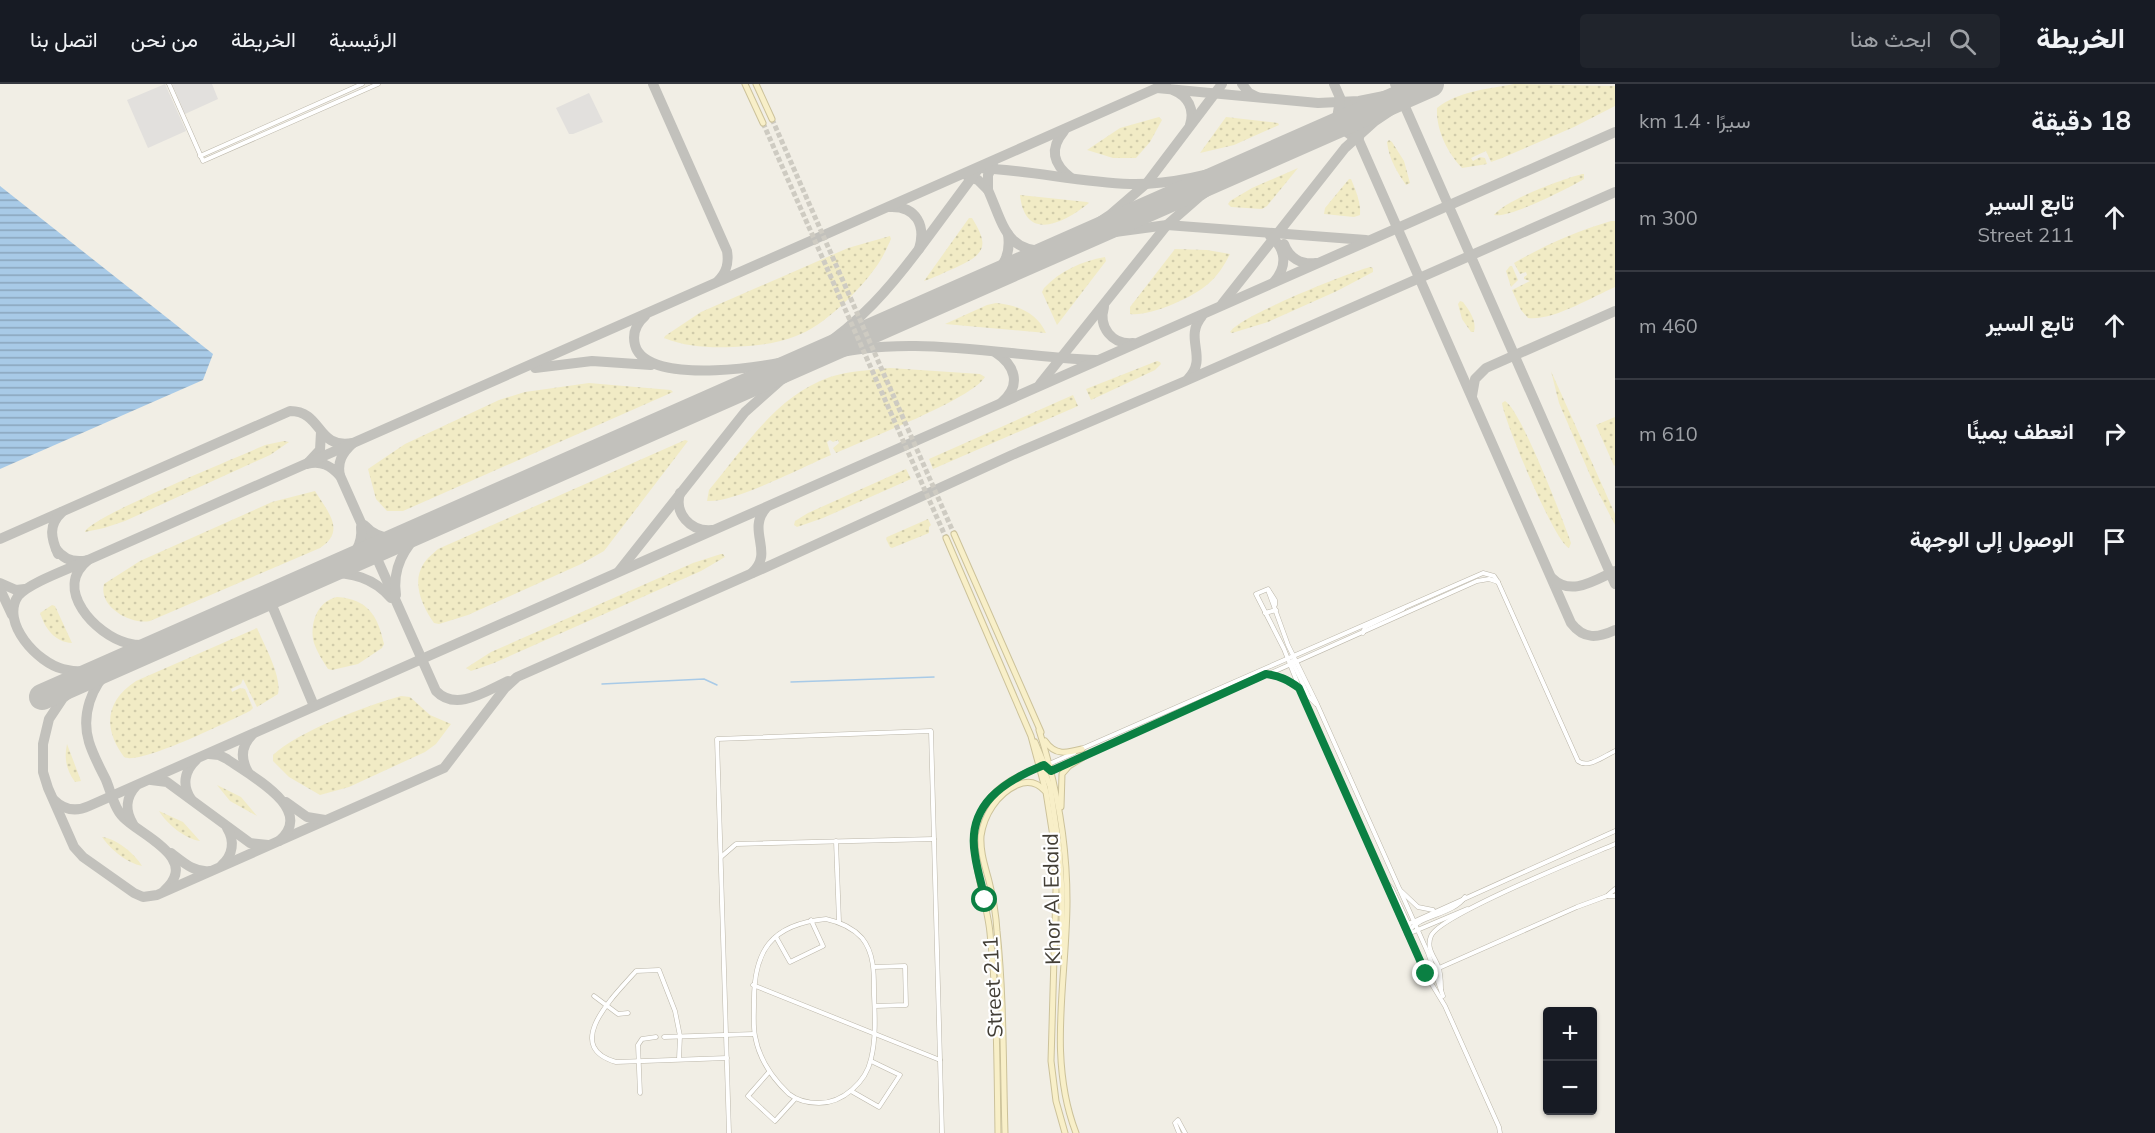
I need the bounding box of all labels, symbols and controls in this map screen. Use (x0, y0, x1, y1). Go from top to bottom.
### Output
search box (1580, 14, 2000, 68)
text: الخريطة (2036, 20, 2125, 55)
text: ابحث هنا (1850, 25, 1931, 53)
icon: search (1946, 25, 1979, 58)
text: اتصل بنا (30, 26, 98, 52)
text: من نحن (131, 26, 198, 52)
text: الخريطة (231, 26, 296, 52)
text: الرئيسية (329, 26, 397, 52)
text: 18 دقيقة (2031, 104, 2131, 137)
text: سيرًا · 1.4 km (1639, 108, 1750, 133)
text: تابع السير (1986, 188, 2074, 216)
icon: ahead (2098, 201, 2131, 234)
text: 300 m (1639, 205, 1698, 230)
text: Street 211 (1977, 222, 2074, 247)
text: تابع السير (1986, 309, 2074, 337)
icon: ahead (2098, 309, 2131, 342)
text: 460 m (1639, 313, 1698, 338)
text: انعطف يمينًا (1967, 417, 2074, 445)
icon: right (2098, 417, 2131, 450)
text: 610 m (1639, 421, 1698, 446)
text: الوصول إلى الوجهة (1910, 525, 2074, 553)
icon: arrive (2098, 525, 2131, 558)
street label: Khor Al Edaid (1037, 833, 1065, 965)
route start (971, 886, 997, 912)
street label: Street 211 (976, 936, 1008, 1038)
route end (1412, 960, 1438, 986)
map controls (1543, 1007, 1597, 1115)
button: + (1543, 1007, 1597, 1061)
button: − (1543, 1061, 1597, 1115)

